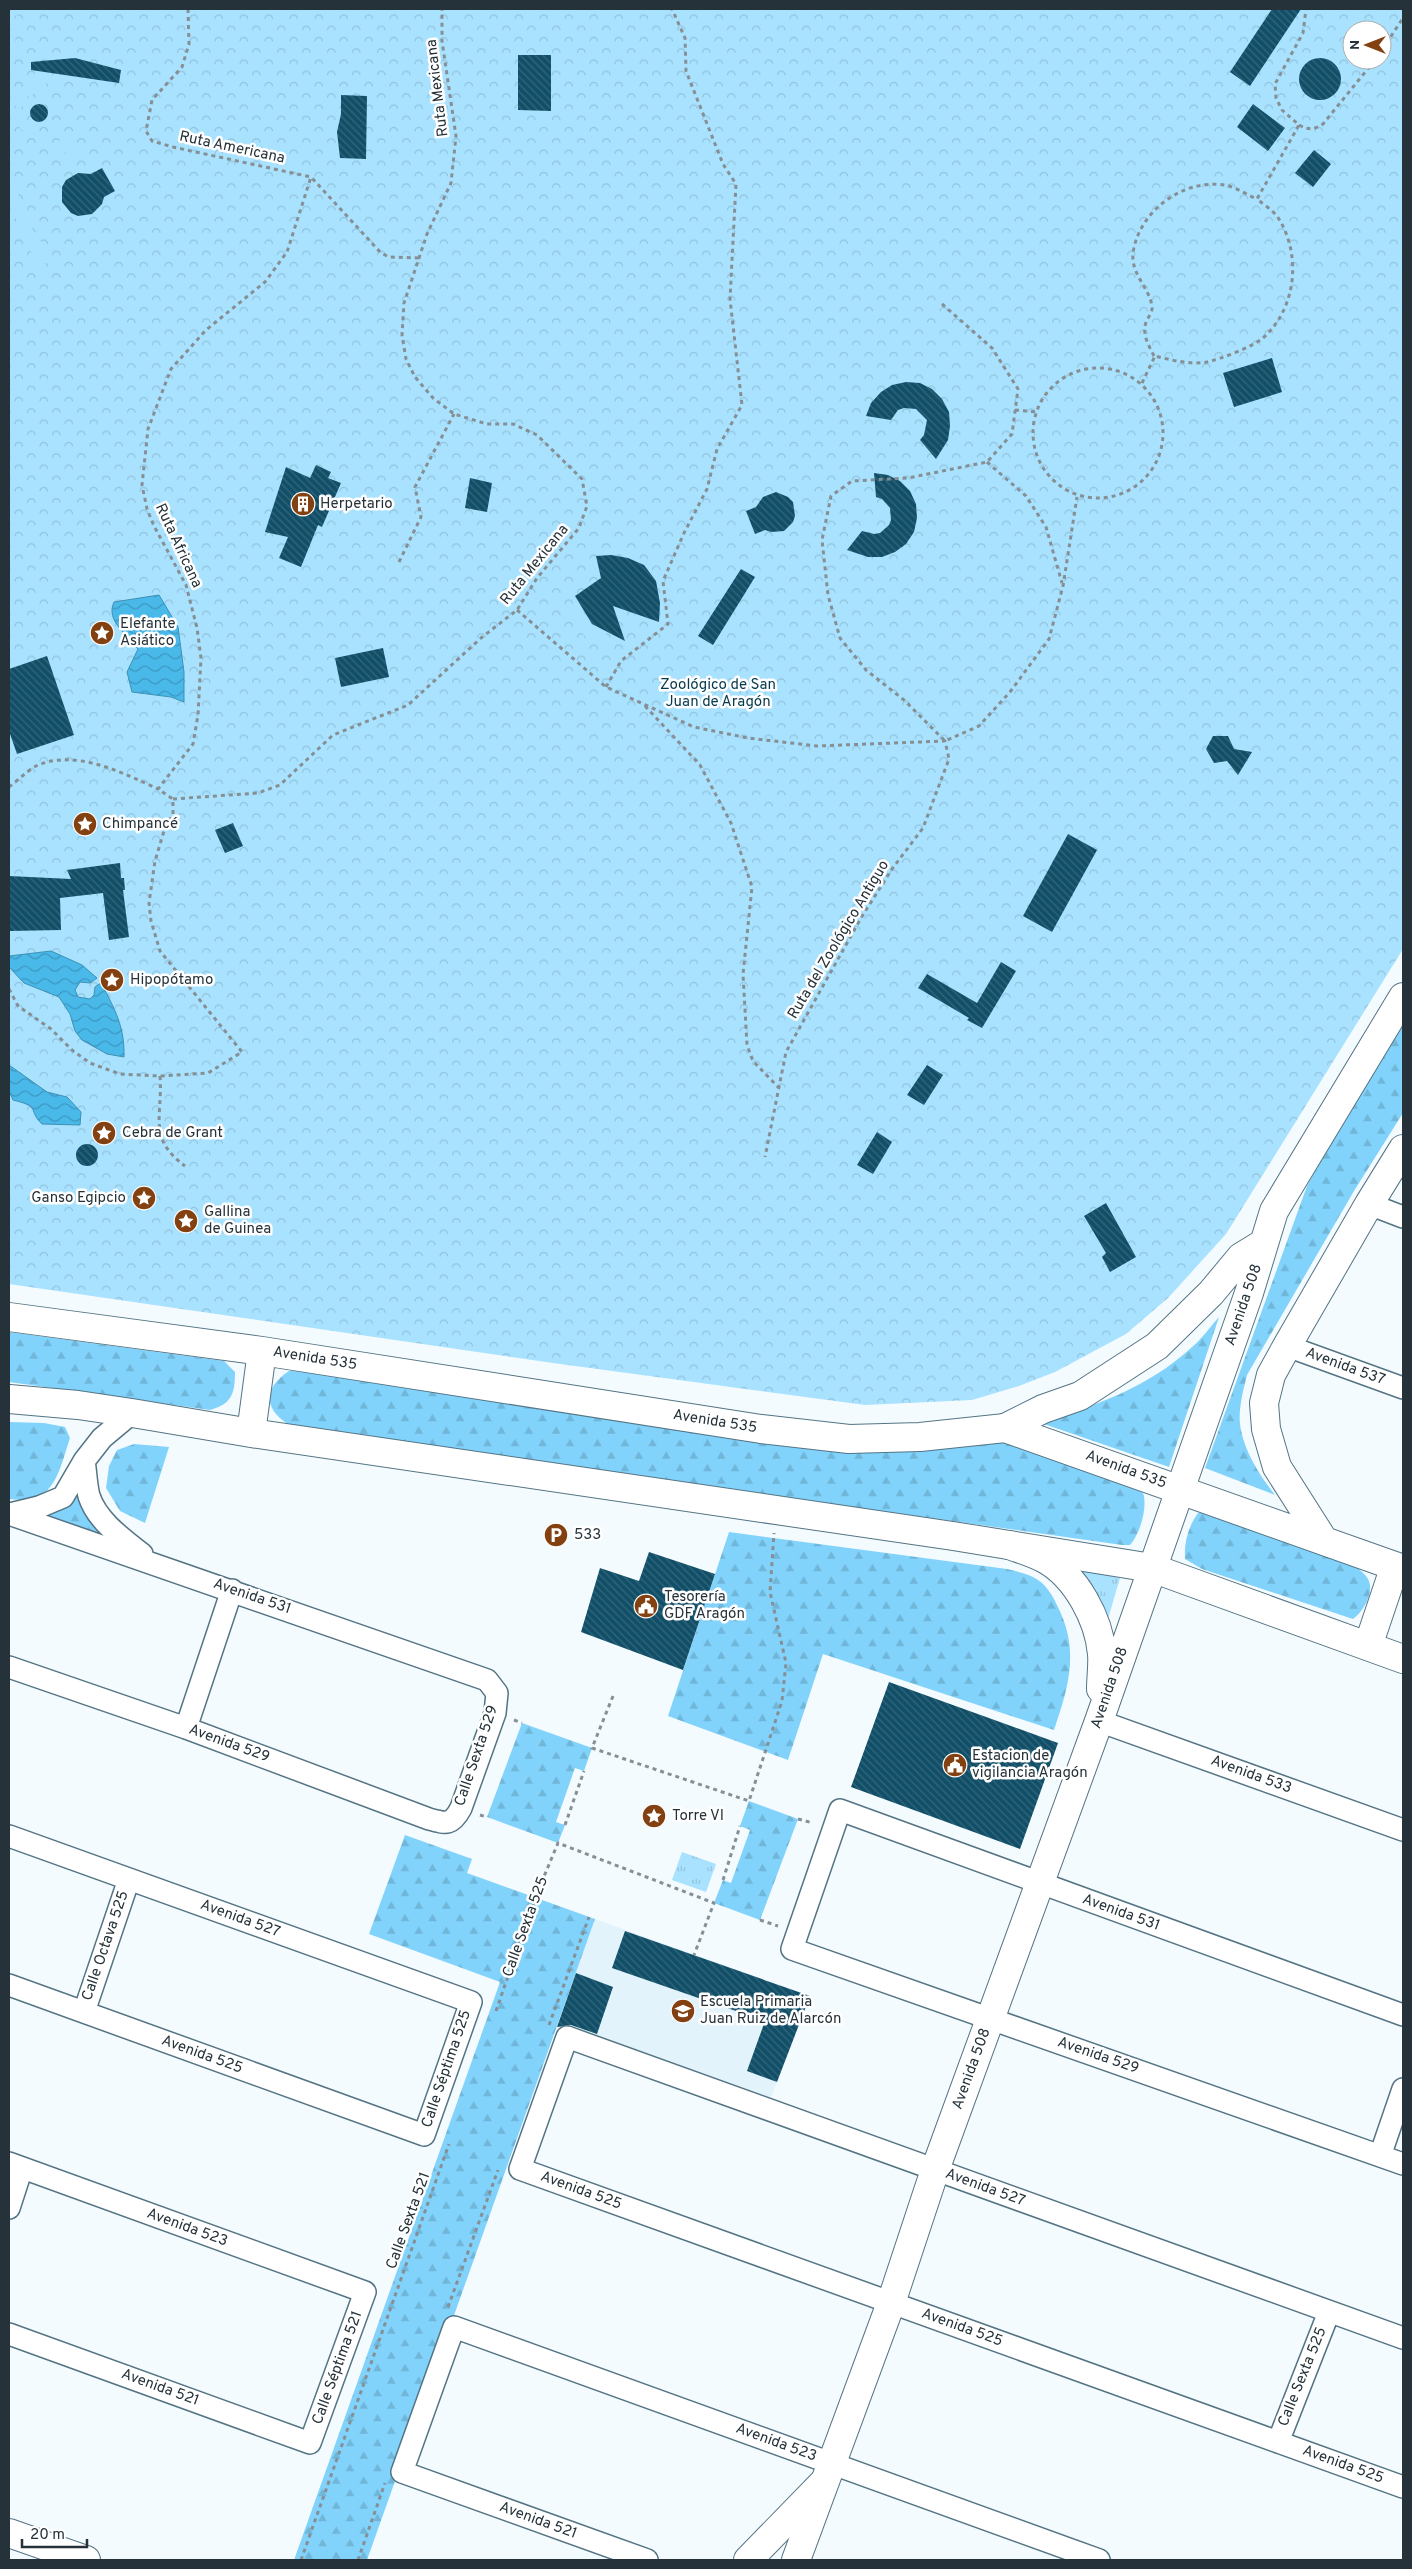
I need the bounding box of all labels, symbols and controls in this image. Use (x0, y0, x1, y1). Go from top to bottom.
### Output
north arrow (1342, 20, 1392, 70)
street label: Ruta Mexicana (423, 38, 453, 138)
text: N (1347, 40, 1364, 50)
street label: Ruta Americana (178, 128, 286, 168)
building icon: Herpetario (290, 491, 316, 517)
place label: Herpetario (320, 495, 393, 514)
street label: Ruta Africana (150, 501, 206, 591)
street label: Ruta Mexicana (497, 521, 573, 609)
place label: Elefante Asiático (120, 615, 176, 651)
place icon: Elefante Asiático (89, 620, 115, 646)
park label: Zoológico de San Juan de Aragón (660, 676, 776, 712)
place icon: Chimpancé (72, 811, 98, 837)
place label: Chimpancé (102, 815, 178, 834)
street label: Ruta del Zoológico Antiguo (784, 857, 894, 1023)
place icon: Hipopótamo (99, 967, 125, 993)
place label: Hipopótamo (130, 971, 213, 990)
place icon: Cebra de Grant (91, 1120, 117, 1146)
place label: Cebra de Grant (122, 1124, 223, 1143)
place icon: Ganso Egipcio (131, 1185, 157, 1211)
place label: Ganso Egipcio (31, 1189, 126, 1208)
place label: Gallina de Guinea (204, 1203, 271, 1239)
place icon: Gallina de Guinea (173, 1208, 199, 1234)
street label: Avenida 508 (1221, 1262, 1267, 1348)
street label: Avenida 535 (272, 1343, 358, 1375)
street label: Avenida 537 (1303, 1344, 1388, 1390)
street label: Avenida 535 (672, 1406, 758, 1438)
street label: Avenida 535 (1083, 1447, 1169, 1493)
parking icon: 533 (543, 1522, 569, 1548)
place label: 533 (574, 1526, 601, 1545)
street label: Avenida 531 (210, 1575, 294, 1619)
place label: Tesorería GDF Aragón (664, 1588, 745, 1624)
public building icon: Tesorería GDF Aragón (633, 1593, 659, 1619)
street label: Avenida 508 (1087, 1645, 1133, 1731)
street label: Calle Sexta 529 (451, 1703, 503, 1809)
street label: Avenida 529 (186, 1721, 272, 1767)
place label: Estacion de vigilancia Aragón (972, 1747, 1088, 1783)
public building icon: Estacion de vigilancia Aragón (942, 1752, 968, 1778)
street label: Avenida 533 (1208, 1752, 1294, 1798)
place icon: Torre VI (641, 1803, 667, 1829)
place label: Torre VI (672, 1807, 724, 1826)
street label: Calle Sexta 525 (499, 1874, 553, 1980)
street label: Calle Octava 525 (78, 1888, 134, 2004)
street label: Avenida 531 (1080, 1890, 1162, 1936)
street label: Avenida 527 (198, 1896, 283, 1942)
place label: Escuela Primaria Juan Ruiz de Alarcón (700, 1993, 841, 2029)
school or university icon: Escuela Primaria Juan Ruiz de Alarcón (670, 1998, 696, 2024)
street label: Calle Séptima 525 (418, 2008, 476, 2130)
street label: Avenida 508 (948, 2026, 996, 2112)
street label: Avenida 525 (159, 2032, 245, 2078)
street label: Avenida 529 (1055, 2033, 1141, 2079)
street label: Avenida 527 (943, 2165, 1028, 2211)
street label: Avenida 525 (538, 2168, 624, 2214)
street label: Calle Sexta 521 (383, 2170, 435, 2272)
street label: Avenida 523 (144, 2205, 230, 2251)
street label: Avenida 525 (919, 2305, 1005, 2351)
street label: Calle Séptima 521 (309, 2309, 367, 2427)
street label: Calle Sexta 525 (1274, 2324, 1332, 2430)
street label: Avenida 521 (119, 2365, 201, 2411)
street label: Avenida 523 (733, 2420, 819, 2466)
street label: Avenida 525 (1300, 2442, 1386, 2488)
street label: Avenida 521 (497, 2498, 579, 2544)
scale bar (22, 2516, 88, 2548)
text: 20 m (30, 2526, 65, 2545)

